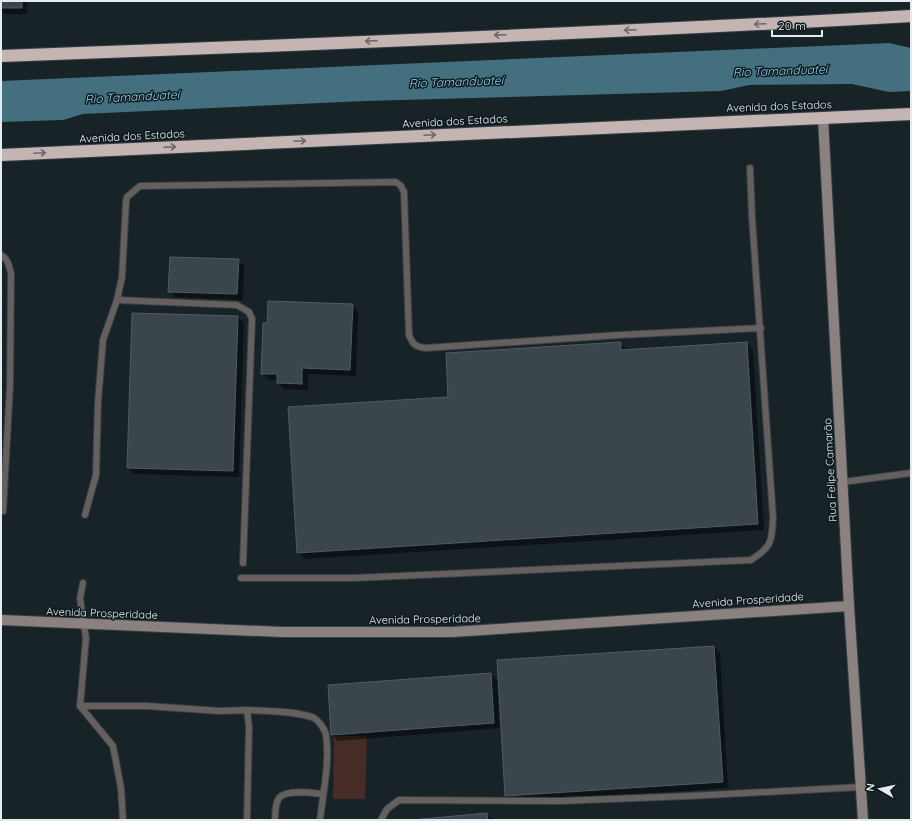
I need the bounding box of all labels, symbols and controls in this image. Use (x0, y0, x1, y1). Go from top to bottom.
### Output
scale bar (772, 12, 822, 38)
text: 20 m (778, 18, 806, 33)
one-way arrow (754, 21, 767, 28)
one-way arrow (624, 26, 637, 34)
one-way arrow (494, 32, 507, 39)
one-way arrow (365, 37, 378, 45)
water label: Rio Tamanduateí (732, 61, 830, 80)
water label: Rio Tamanduateí (408, 72, 506, 91)
water label: Rio Tamanduateí (84, 86, 182, 106)
street label: Avenida dos Estados (726, 97, 832, 115)
street label: Avenida dos Estados (402, 111, 508, 131)
street label: Avenida dos Estados (79, 126, 185, 146)
one-way arrow (423, 132, 436, 139)
one-way arrow (293, 138, 306, 145)
one-way arrow (163, 144, 176, 151)
one-way arrow (33, 150, 46, 157)
street label: Rua Felipe Camarão (820, 417, 840, 522)
street label: Avenida Prosperidade (692, 589, 804, 611)
street label: Avenida Prosperidade (46, 604, 158, 622)
street label: Avenida Prosperidade (369, 611, 481, 627)
north arrow (860, 769, 900, 809)
text: N (863, 782, 878, 793)

